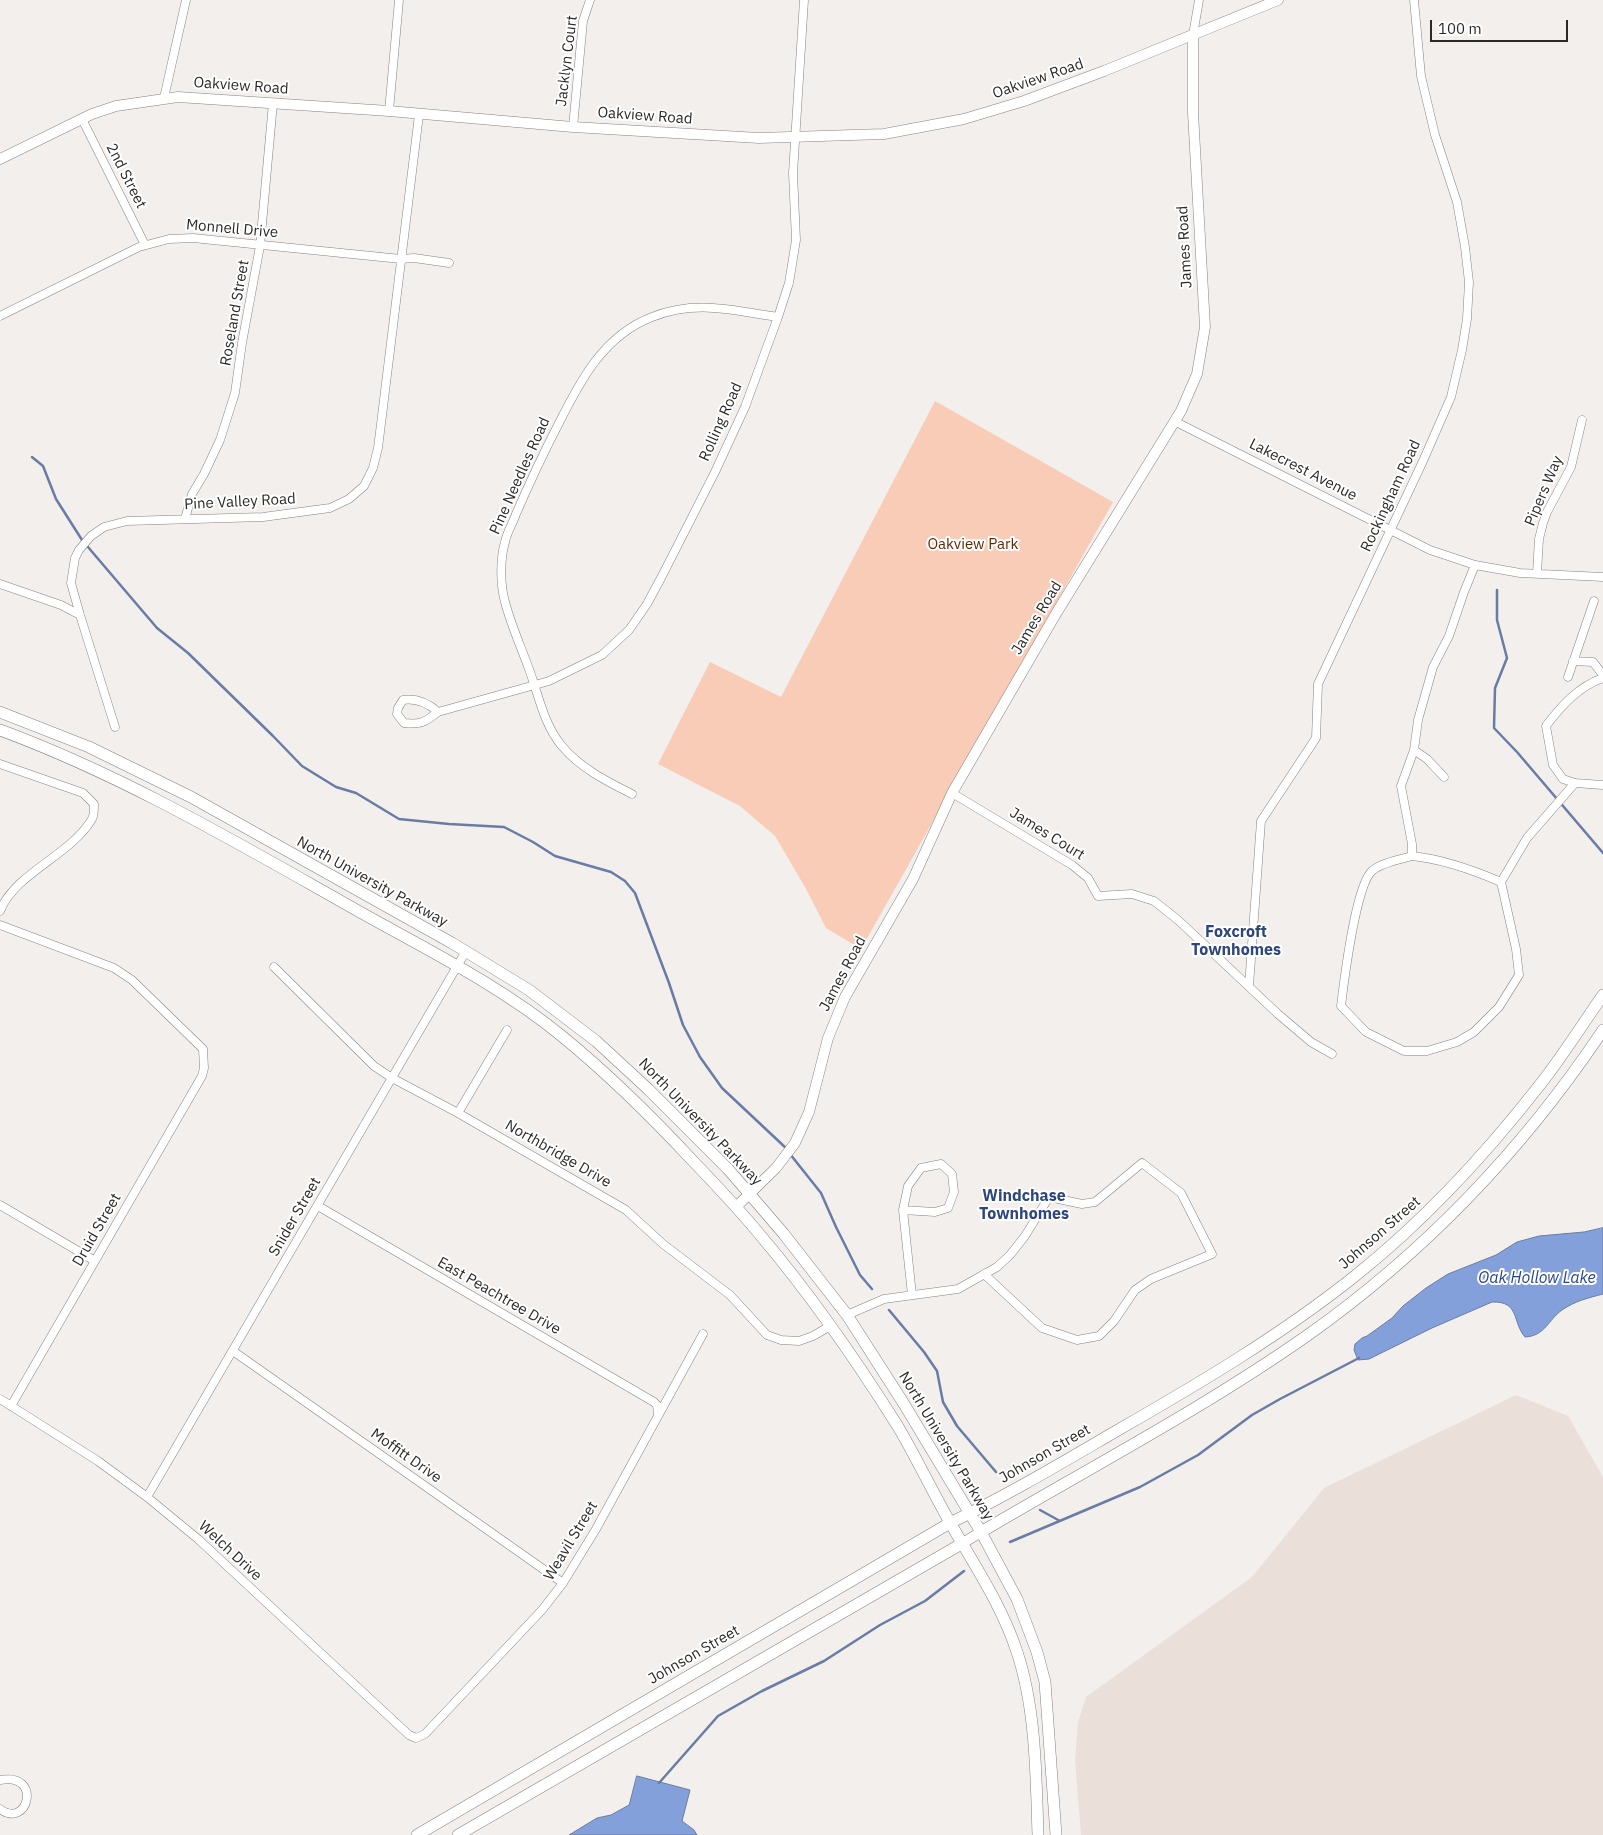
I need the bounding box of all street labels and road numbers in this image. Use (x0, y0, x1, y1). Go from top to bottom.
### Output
street label: Jacklyn Court (552, 14, 582, 108)
street label: Oakview Road (990, 55, 1086, 103)
street label: Oakview Road (193, 74, 289, 98)
street label: Oakview Road (597, 104, 693, 128)
street label: 2nd Street (102, 140, 150, 212)
street label: James Road (1174, 205, 1196, 289)
street label: Monnell Drive (185, 216, 279, 242)
street label: Roseland Street (217, 259, 253, 367)
street label: Rolling Road (696, 380, 746, 464)
street label: Pine Needles Road (486, 415, 554, 537)
street label: Lakecrest Avenue (1246, 435, 1360, 505)
street label: Rockingham Road (1357, 437, 1425, 555)
street label: Pipers Way (1521, 453, 1567, 529)
street label: Pine Valley Road (184, 490, 296, 514)
street label: James Road (1008, 578, 1066, 658)
street label: James Court (1006, 804, 1088, 864)
street label: North University Parkway (293, 833, 451, 931)
street label: James Road (816, 933, 870, 1015)
street label: North University Parkway (635, 1055, 765, 1189)
street label: Northbridge Drive (502, 1116, 614, 1192)
street label: Snider Street (265, 1174, 325, 1260)
street label: Druid Street (69, 1190, 125, 1270)
street label: Johnson Street (1336, 1193, 1424, 1273)
street label: East Peachtree Drive (434, 1253, 564, 1339)
street label: North University Parkway (895, 1369, 997, 1523)
street label: Johnson Street (996, 1421, 1094, 1487)
street label: Moffitt Drive (367, 1425, 445, 1487)
street label: Weavil Street (540, 1498, 602, 1584)
street label: Welch Drive (195, 1517, 265, 1585)
street label: Johnson Street (645, 1622, 743, 1688)

